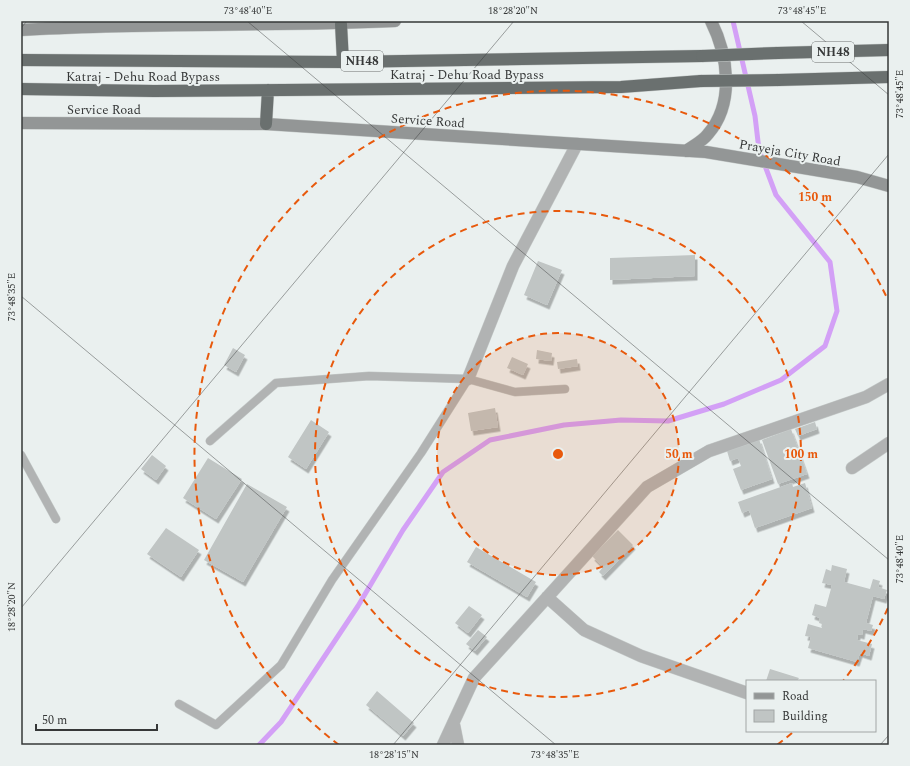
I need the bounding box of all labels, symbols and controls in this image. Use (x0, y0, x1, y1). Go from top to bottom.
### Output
text: 73°48'40"E (224, 3, 272, 19)
text: 18°28'20"N (488, 3, 538, 19)
text: 73°48'45"E (778, 3, 826, 19)
road number: NH48 (812, 42, 854, 62)
road number: NH48 (341, 51, 383, 71)
street label: Katraj - Dehu Road Bypass (390, 65, 544, 85)
street label: Katraj - Dehu Road Bypass (66, 67, 220, 87)
text: 73°48'45"E (892, 70, 908, 118)
street label: Service Road (67, 100, 141, 120)
street label: Service Road (390, 108, 466, 134)
street label: Prayeja City Road (737, 134, 842, 172)
text: 150 m (798, 188, 832, 207)
text: 73°48'35"E (4, 273, 20, 321)
text: 50 m (665, 445, 693, 464)
text: 100 m (784, 445, 818, 464)
centre of rings (551, 447, 565, 461)
text: 73°48'40"E (892, 535, 908, 583)
text: 18°28'20"N (4, 582, 20, 632)
legend (746, 680, 876, 732)
text: Road (782, 687, 809, 706)
scale bar (36, 706, 157, 732)
text: Building (782, 707, 828, 726)
text: 50 m (42, 711, 67, 730)
text: 18°28'15"N (369, 747, 419, 763)
text: 73°48'35"E (531, 747, 579, 763)

